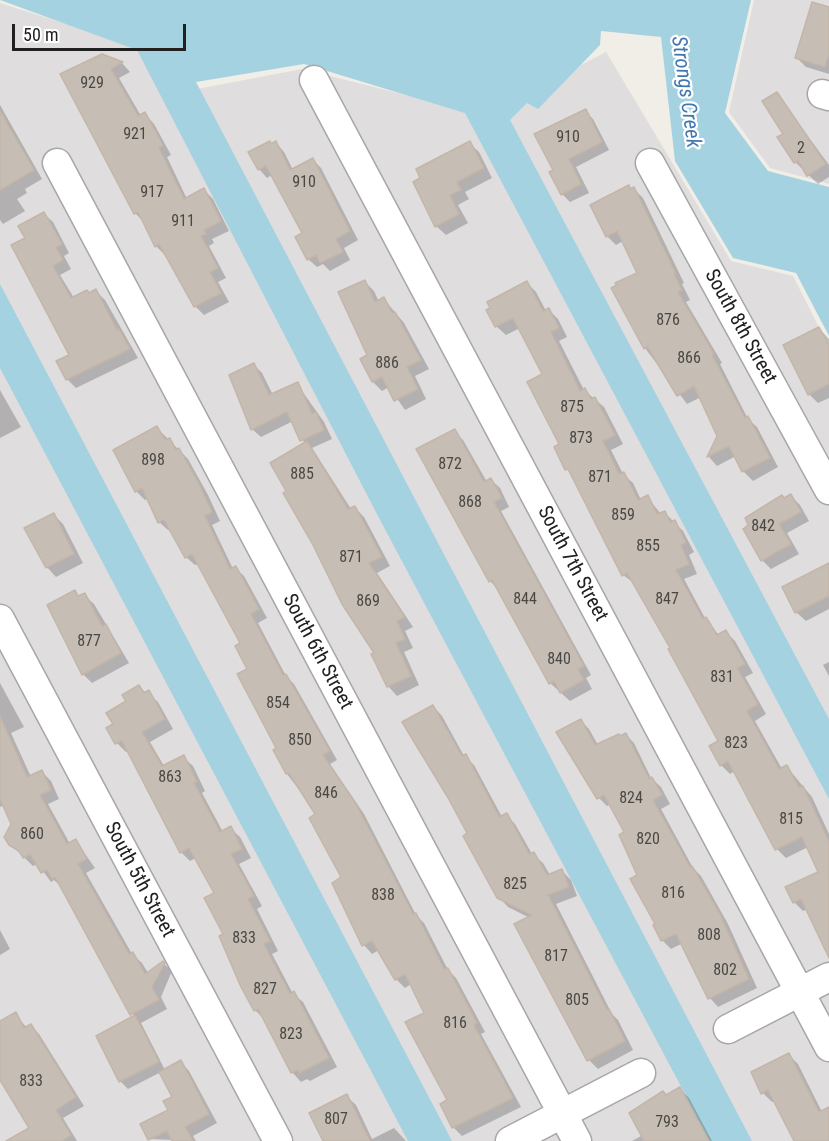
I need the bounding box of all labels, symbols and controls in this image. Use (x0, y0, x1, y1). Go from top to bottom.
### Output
scale bar (15, 12, 189, 50)
text: 50 m (23, 24, 58, 45)
water label: Strongs Creek (665, 34, 705, 150)
house number: 929 (80, 74, 104, 94)
house number: 921 (123, 125, 147, 145)
house number: 910 (556, 128, 580, 148)
house number: 2 (797, 139, 805, 159)
house number: 910 (292, 173, 316, 193)
house number: 917 (140, 183, 164, 203)
house number: 911 (171, 212, 195, 232)
street label: South 8th Street (699, 266, 781, 388)
house number: 876 (656, 311, 680, 331)
house number: 866 (677, 349, 701, 369)
house number: 886 (375, 354, 399, 374)
house number: 875 (560, 398, 584, 418)
house number: 873 (569, 429, 593, 449)
house number: 898 (141, 451, 165, 471)
house number: 872 (438, 455, 462, 475)
house number: 885 (290, 465, 314, 485)
house number: 871 (588, 468, 612, 488)
house number: 868 (458, 493, 482, 513)
street label: South 7th Street (532, 502, 612, 626)
house number: 859 (611, 506, 635, 526)
house number: 842 (751, 517, 775, 537)
house number: 855 (636, 537, 660, 557)
house number: 871 (339, 548, 363, 568)
street label: South 6th Street (277, 590, 357, 714)
house number: 844 (513, 590, 537, 610)
house number: 847 (655, 590, 679, 610)
house number: 869 (356, 592, 380, 612)
house number: 877 (77, 632, 101, 652)
house number: 840 (547, 650, 571, 670)
house number: 831 (710, 668, 734, 688)
house number: 854 (266, 694, 290, 714)
house number: 850 (288, 731, 312, 751)
house number: 823 (724, 734, 748, 754)
house number: 863 (158, 768, 182, 788)
house number: 846 (314, 784, 338, 804)
house number: 824 (619, 789, 643, 809)
house number: 815 (779, 810, 803, 830)
street label: South 5th Street (99, 818, 179, 942)
house number: 860 (20, 825, 44, 845)
house number: 820 (636, 830, 660, 850)
house number: 825 (503, 875, 527, 895)
house number: 816 (661, 884, 685, 904)
house number: 838 (371, 886, 395, 906)
house number: 808 (697, 926, 721, 946)
house number: 833 (232, 929, 256, 949)
house number: 817 (544, 947, 568, 967)
house number: 802 (713, 961, 737, 981)
house number: 827 (253, 980, 277, 1000)
house number: 805 (565, 991, 589, 1011)
house number: 816 (443, 1014, 467, 1034)
house number: 823 (279, 1025, 303, 1045)
house number: 833 (19, 1072, 43, 1092)
house number: 807 (324, 1110, 348, 1130)
house number: 793 (655, 1113, 679, 1133)

